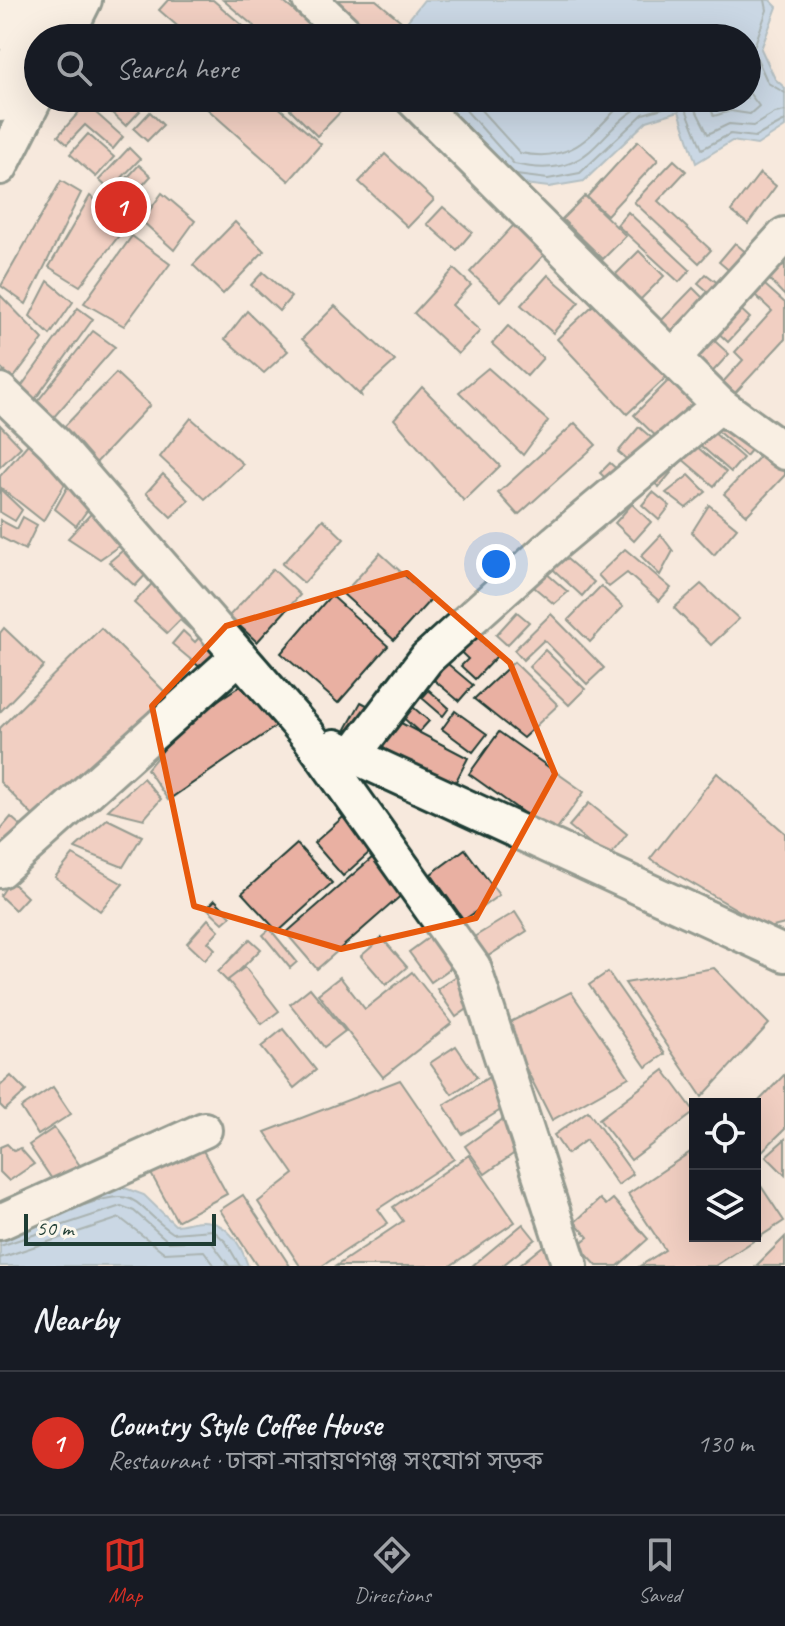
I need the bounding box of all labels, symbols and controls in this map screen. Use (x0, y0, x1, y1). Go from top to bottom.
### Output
search box (24, 24, 761, 112)
icon: search (52, 46, 96, 90)
text: Search here (116, 49, 238, 87)
pin: 1 (95, 177, 147, 237)
your location (476, 544, 516, 584)
map controls (689, 1098, 761, 1242)
button: locate (689, 1098, 761, 1170)
button: layers (689, 1170, 761, 1242)
scale bar (24, 1210, 216, 1246)
text: 50 m (36, 1214, 73, 1242)
text: Nearby (32, 1297, 118, 1340)
text: Country Style Coffee House (108, 1406, 381, 1444)
text: 1 (52, 1427, 64, 1460)
text: 130 m (697, 1427, 753, 1460)
text: Restaurant · ঢাকা-নারায়ণগঞ্জ সংযোগ সড়ক (108, 1444, 543, 1477)
tab: Map (103, 1533, 147, 1609)
tab: Directions (354, 1533, 431, 1609)
tab: Saved (638, 1533, 682, 1609)

